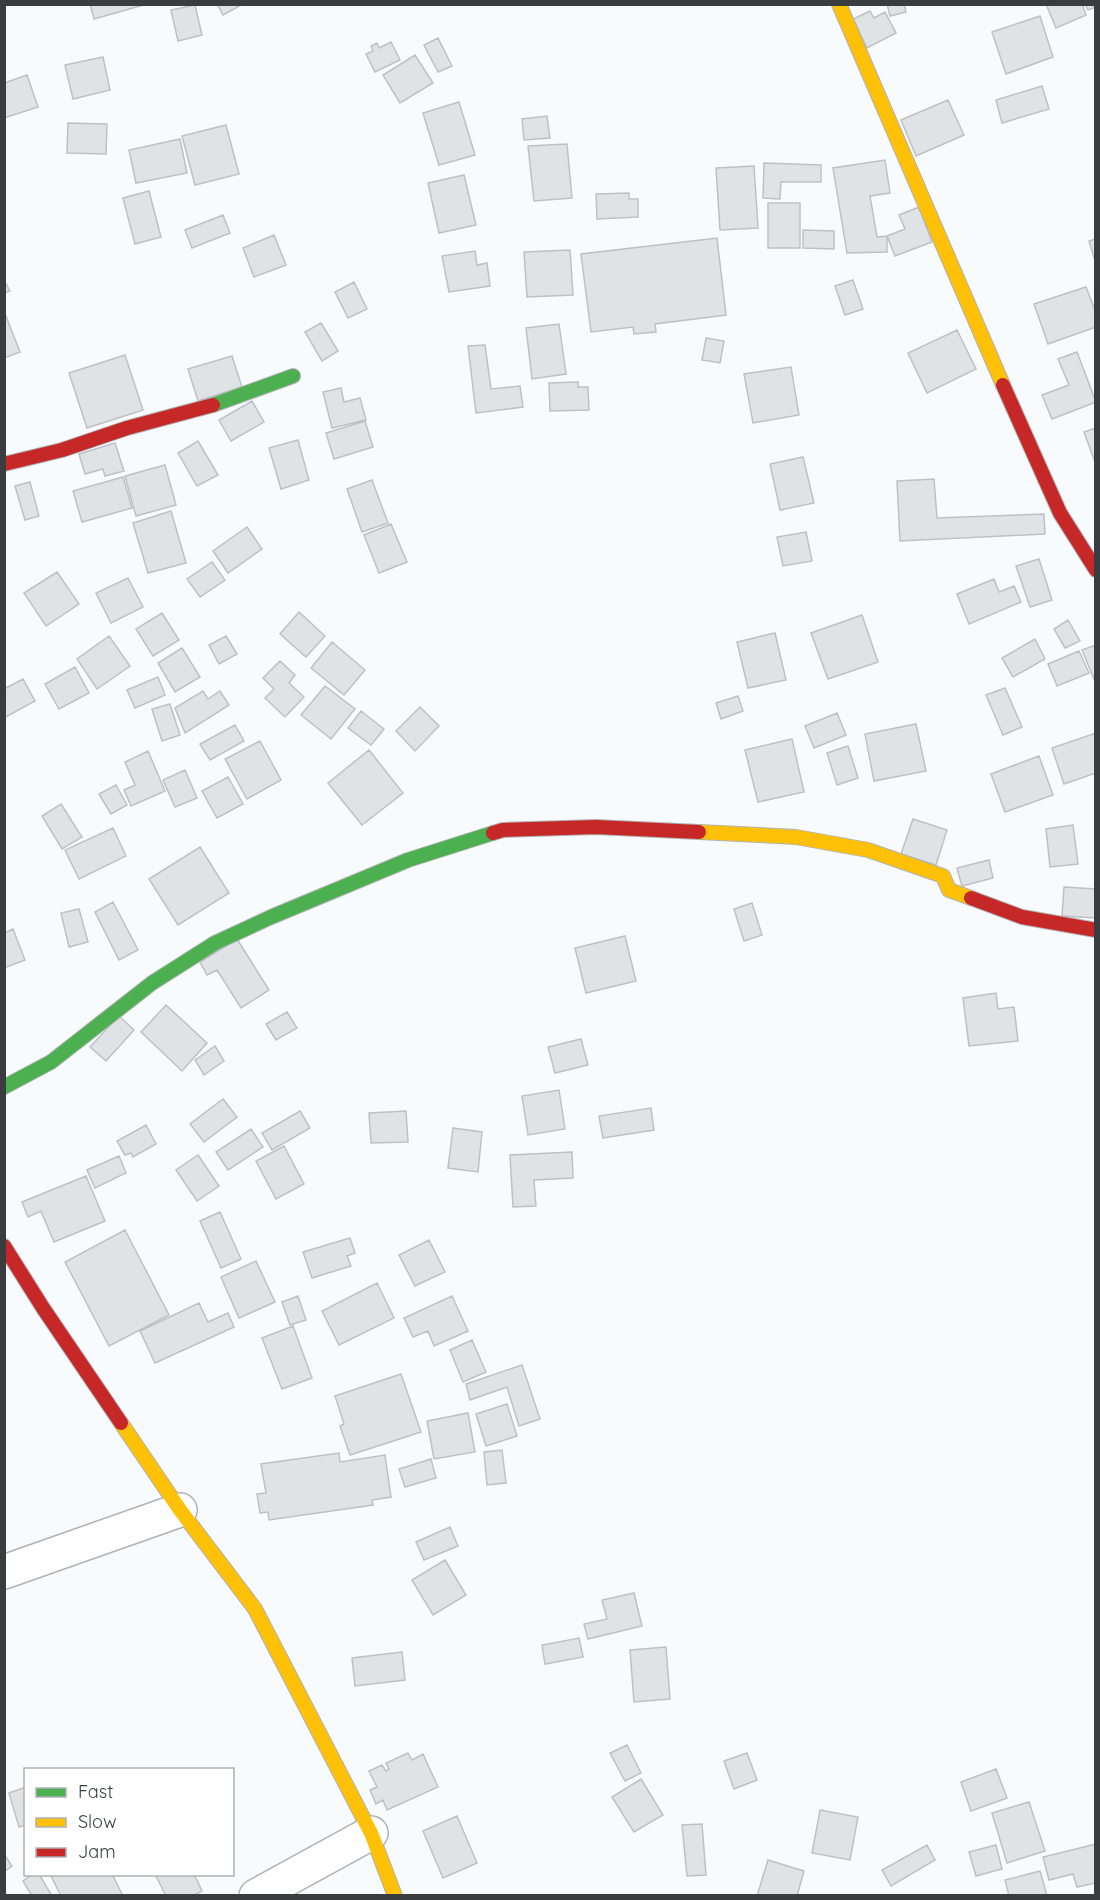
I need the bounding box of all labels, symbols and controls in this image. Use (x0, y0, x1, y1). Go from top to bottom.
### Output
legend (24, 1768, 234, 1876)
text: Fast (78, 1780, 113, 1803)
text: Slow (78, 1810, 116, 1833)
text: Jam (78, 1840, 116, 1863)

